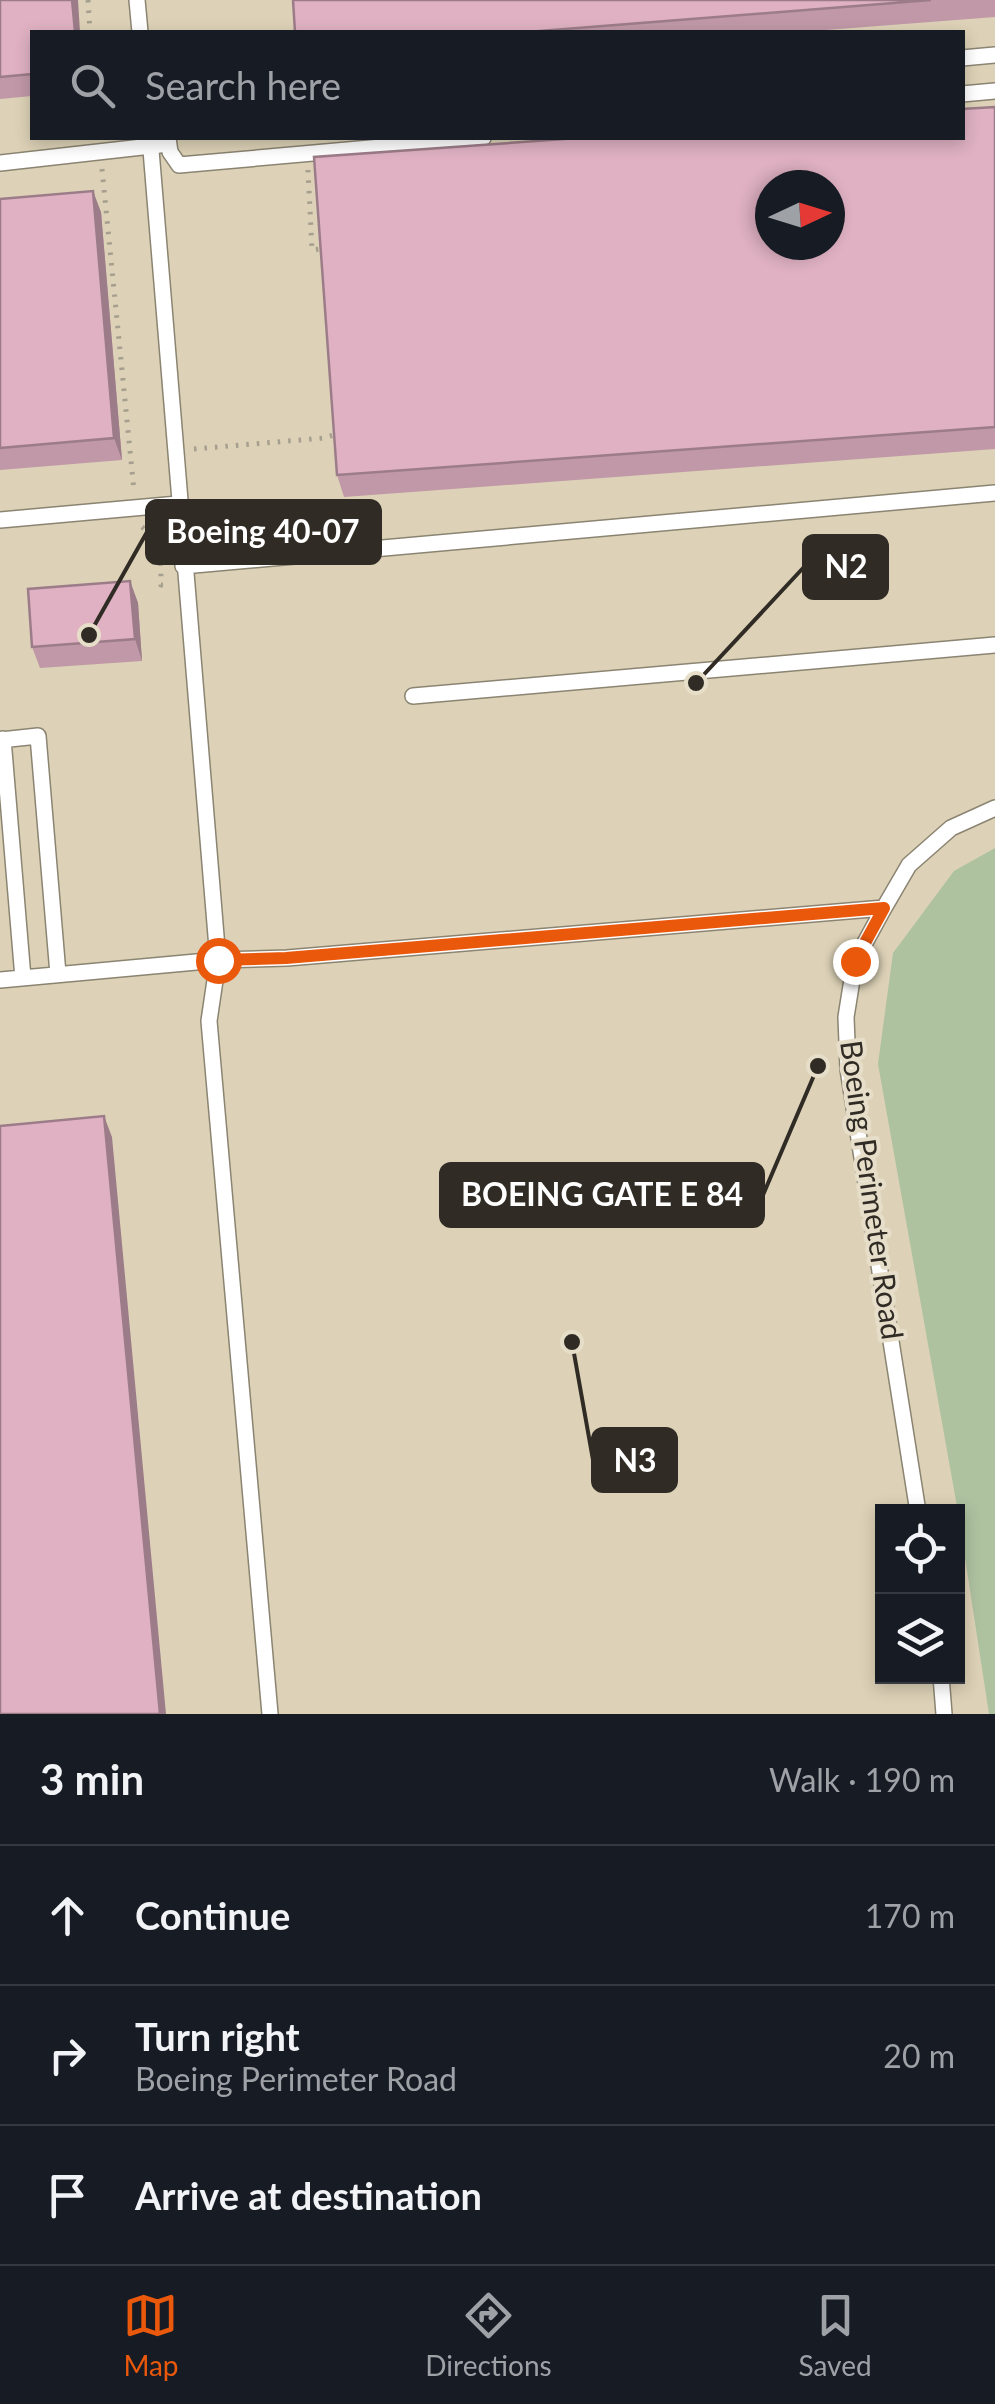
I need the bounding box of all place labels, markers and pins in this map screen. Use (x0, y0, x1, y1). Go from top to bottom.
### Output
callout: Boeing 40-07 (147, 501, 380, 563)
callout: N2 (804, 536, 887, 598)
callout: BOEING GATE E 84 (441, 1164, 763, 1226)
callout: N3 (593, 1429, 676, 1491)

